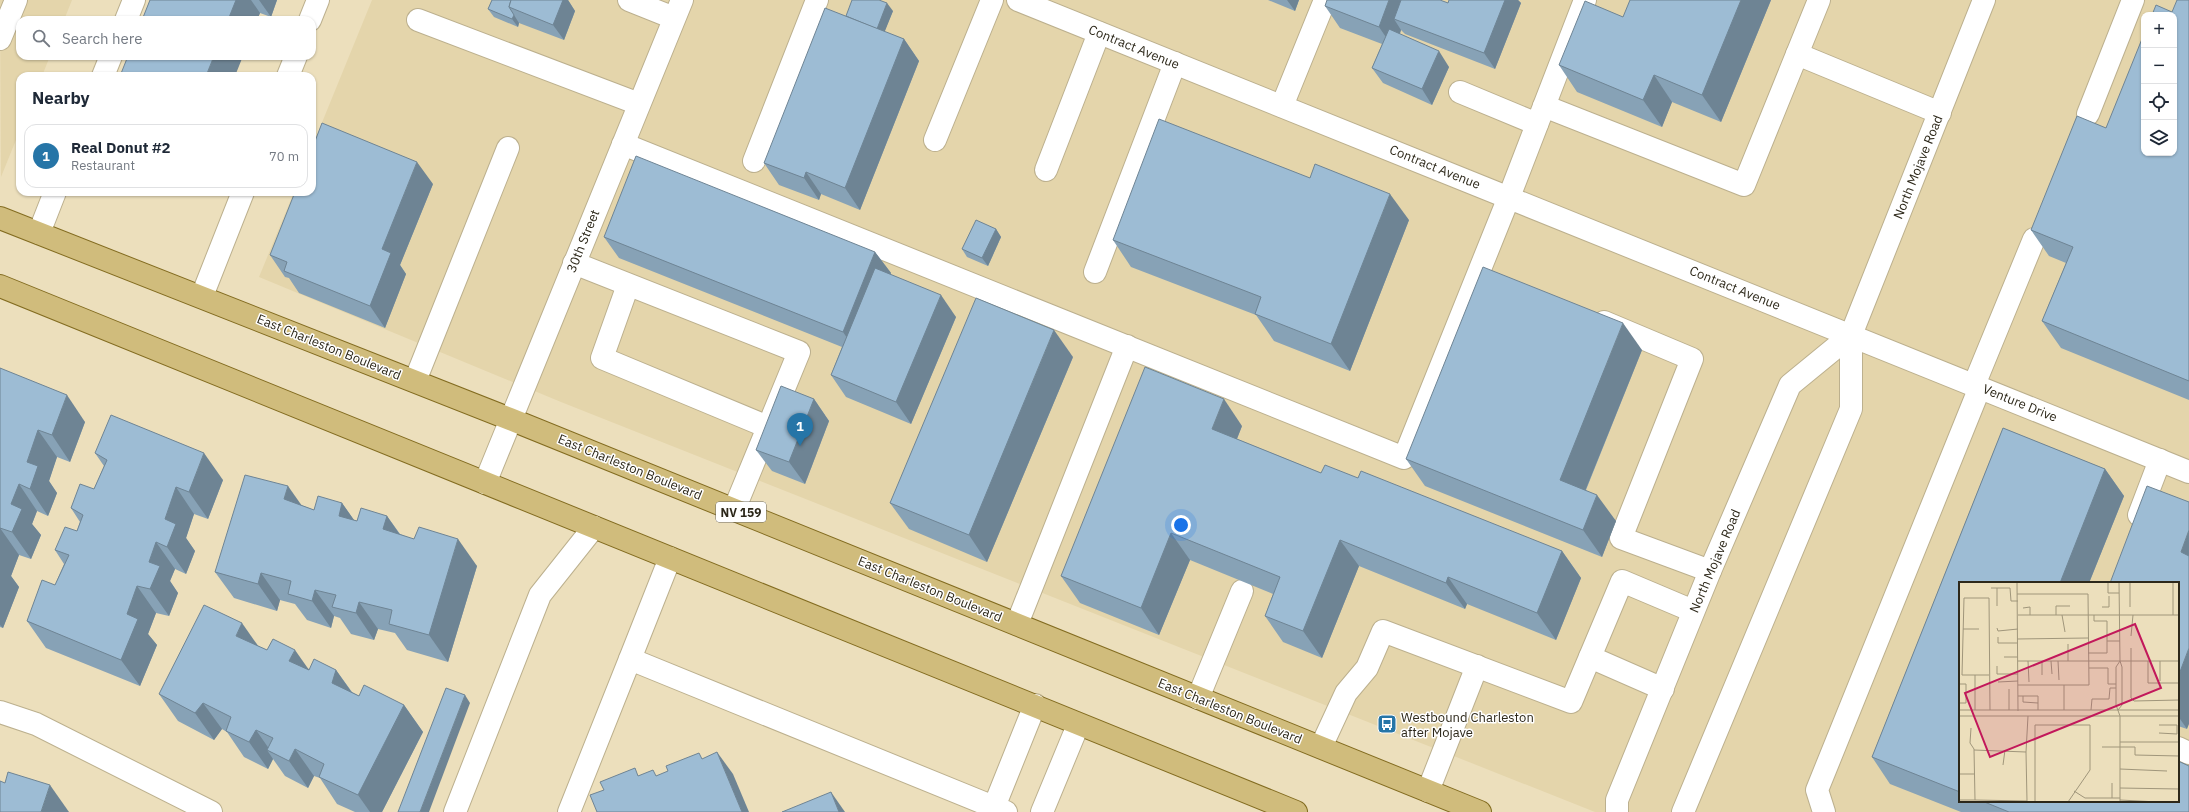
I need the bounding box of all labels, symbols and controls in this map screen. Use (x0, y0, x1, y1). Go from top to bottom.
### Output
map controls (2141, 12, 2177, 156)
button: + (2141, 12, 2177, 48)
search box (16, 16, 316, 60)
street label: Contract Avenue (1086, 21, 1182, 73)
icon: search (30, 27, 52, 49)
text: Search here (62, 29, 142, 48)
button: − (2141, 48, 2177, 84)
button: locate (2141, 84, 2177, 120)
text: Nearby (32, 87, 90, 109)
street label: North Mojave Road (1889, 113, 1947, 221)
button: layers (2141, 120, 2177, 156)
text: Real Donut #2 (71, 138, 171, 157)
street label: Contract Avenue (1387, 141, 1483, 193)
text: 1 (42, 148, 50, 165)
text: 70 m (269, 148, 299, 165)
text: Restaurant (71, 157, 135, 174)
street label: 30th Street (563, 207, 603, 275)
street label: Contract Avenue (1687, 262, 1783, 314)
street label: East Charleston Boulevard (254, 310, 404, 384)
street label: Venture Drive (1980, 380, 2060, 426)
pin: 1 (787, 413, 813, 446)
street label: East Charleston Boulevard (555, 430, 705, 504)
road number: NV 159 (716, 502, 766, 522)
street label: North Mojave Road (1686, 507, 1744, 615)
your location (1171, 515, 1191, 535)
street label: East Charleston Boulevard (855, 552, 1005, 626)
inset map (1959, 582, 2179, 802)
street label: East Charleston Boulevard (1155, 674, 1305, 748)
place label: Westbound Charleston after Mojave (1401, 709, 1534, 741)
bus stop icon: Westbound Charleston after Mojave (1376, 713, 1398, 735)

